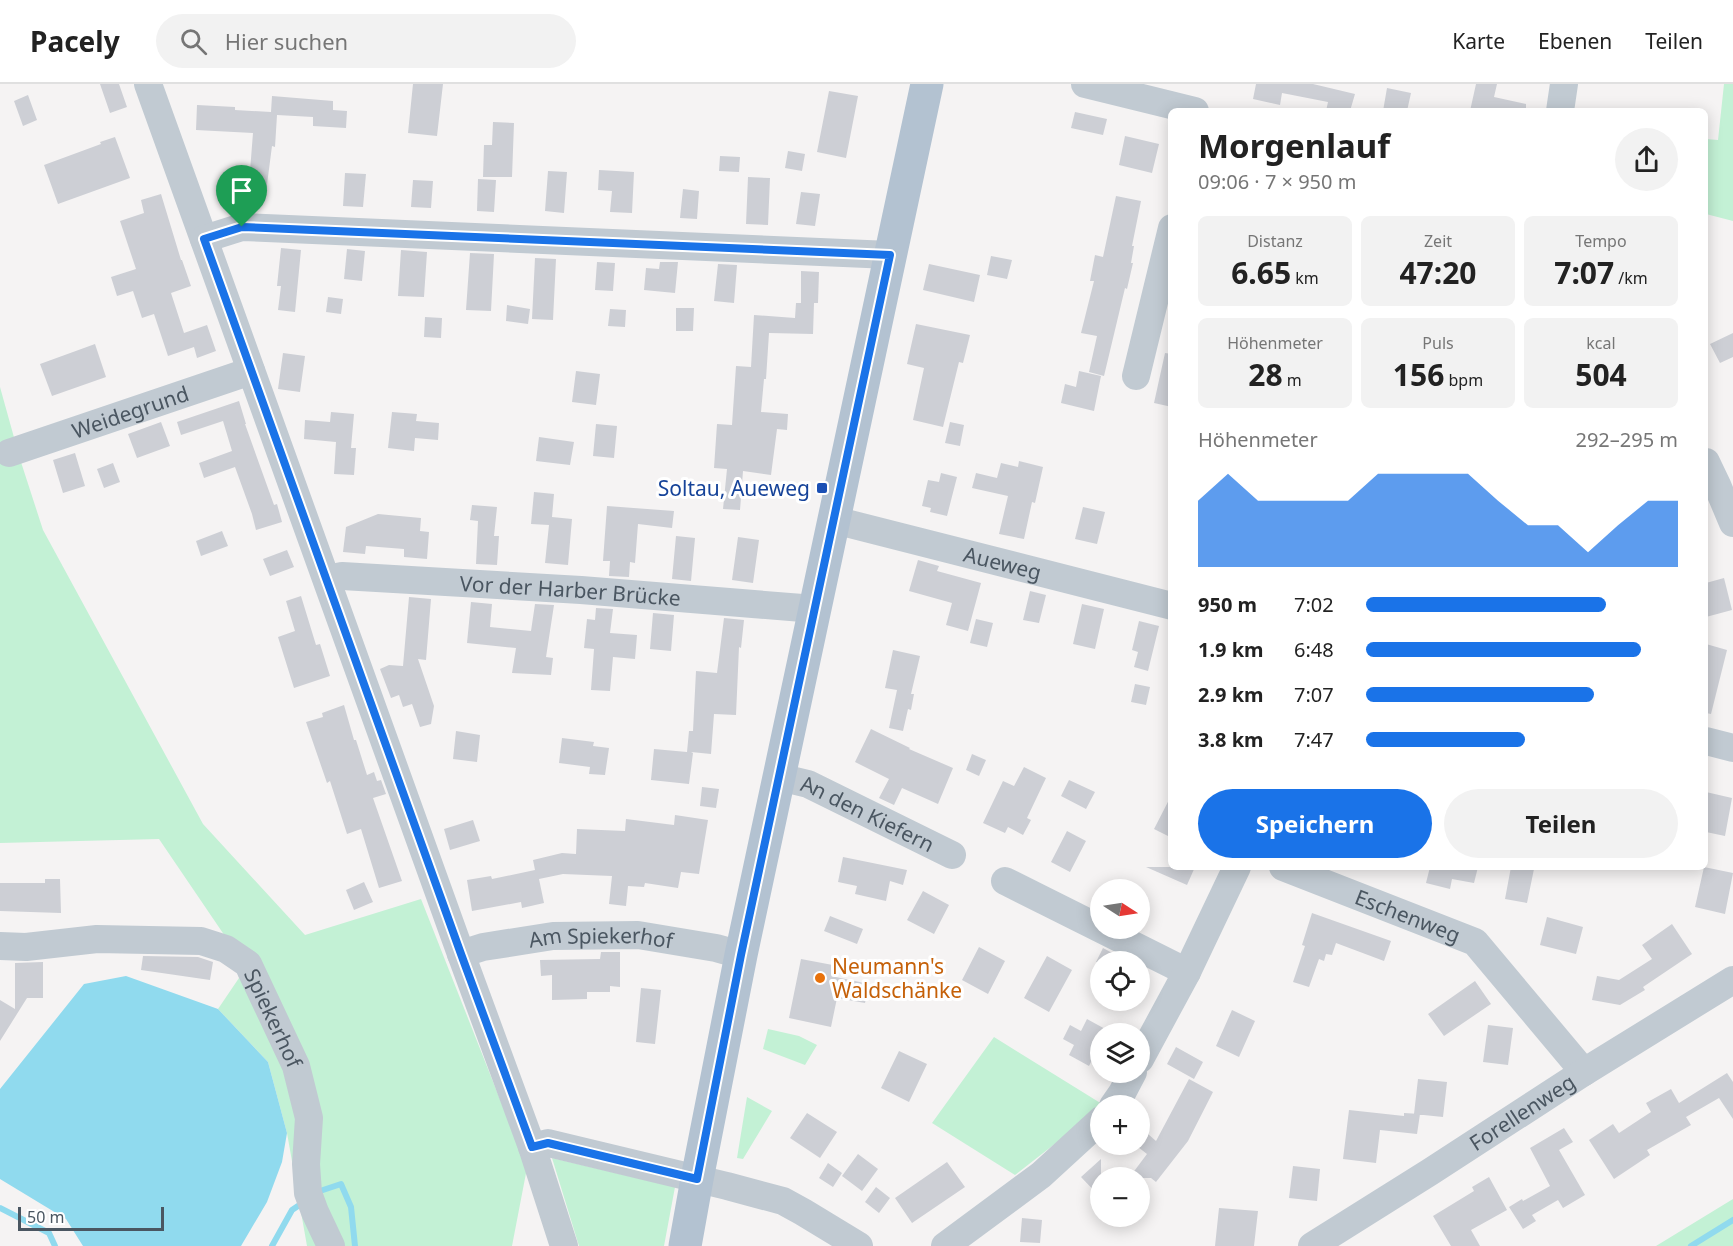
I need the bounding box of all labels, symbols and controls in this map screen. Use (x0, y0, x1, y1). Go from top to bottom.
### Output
search box (156, 14, 576, 68)
text: Pacely (30, 22, 120, 60)
icon: search (177, 25, 210, 58)
text: Hier suchen (225, 26, 348, 56)
text: Karte (1452, 27, 1505, 55)
text: Ebenen (1538, 27, 1612, 55)
text: Teilen (1645, 27, 1703, 55)
text: Morgenlauf (1198, 123, 1390, 168)
button: share (1615, 128, 1678, 191)
pin (216, 165, 267, 227)
text: 09:06 · 7 × 950 m (1198, 168, 1356, 195)
icon: arrive (225, 174, 258, 207)
text: Distanz (1247, 230, 1303, 252)
text: Zeit (1424, 230, 1452, 252)
text: Tempo (1575, 230, 1627, 252)
text: 6.65 (1231, 252, 1291, 293)
text: 47:20 (1399, 252, 1477, 293)
text: 7:07 (1554, 252, 1614, 293)
text: km (1291, 267, 1319, 289)
text: /km (1614, 267, 1648, 289)
text: Höhenmeter (1227, 332, 1323, 354)
text: Puls (1422, 332, 1454, 354)
text: kcal (1586, 332, 1616, 354)
text: 28 (1248, 354, 1283, 395)
text: 156 (1393, 354, 1444, 395)
text: 504 (1575, 354, 1627, 395)
text: m (1283, 369, 1302, 391)
text: bpm (1444, 369, 1483, 391)
street label: Weidegrund (68, 379, 192, 445)
text: Höhenmeter (1198, 426, 1318, 453)
text: 292–295 m (1575, 426, 1678, 453)
place label: Soltau, Aueweg (658, 474, 810, 502)
marker: Soltau, Aueweg (815, 481, 829, 495)
street label: Aueweg (961, 540, 1044, 586)
street label: Vor der Harber Brücke (459, 569, 682, 612)
text: 950 m (1198, 591, 1257, 618)
text: 7:02 (1294, 591, 1334, 618)
text: 1.9 km (1198, 636, 1264, 663)
text: 6:48 (1294, 636, 1334, 663)
text: 2.9 km (1198, 681, 1264, 708)
text: 7:07 (1294, 681, 1334, 708)
text: 3.8 km (1198, 726, 1264, 753)
text: 7:47 (1294, 726, 1334, 753)
street label: An den Kiefern (798, 769, 939, 858)
button: Speichern (1198, 789, 1432, 858)
button: Teilen (1444, 789, 1678, 858)
north arrow (1090, 879, 1150, 939)
map controls (1090, 879, 1150, 1227)
street label: Eschenweg (1351, 883, 1465, 949)
street label: Am Spiekerhof (527, 921, 677, 955)
button: locate (1090, 951, 1150, 1011)
place label: Neumann's Waldschänke (832, 952, 962, 1004)
street label: Spiekerhof (238, 964, 309, 1074)
marker: Neumann's Waldschänke (813, 971, 827, 985)
button: layers (1090, 1023, 1150, 1083)
street label: Forellenweg (1464, 1068, 1580, 1157)
button: + (1090, 1095, 1150, 1155)
button: − (1090, 1167, 1150, 1227)
scale bar (18, 1204, 164, 1232)
text: 50 m (27, 1206, 64, 1228)

